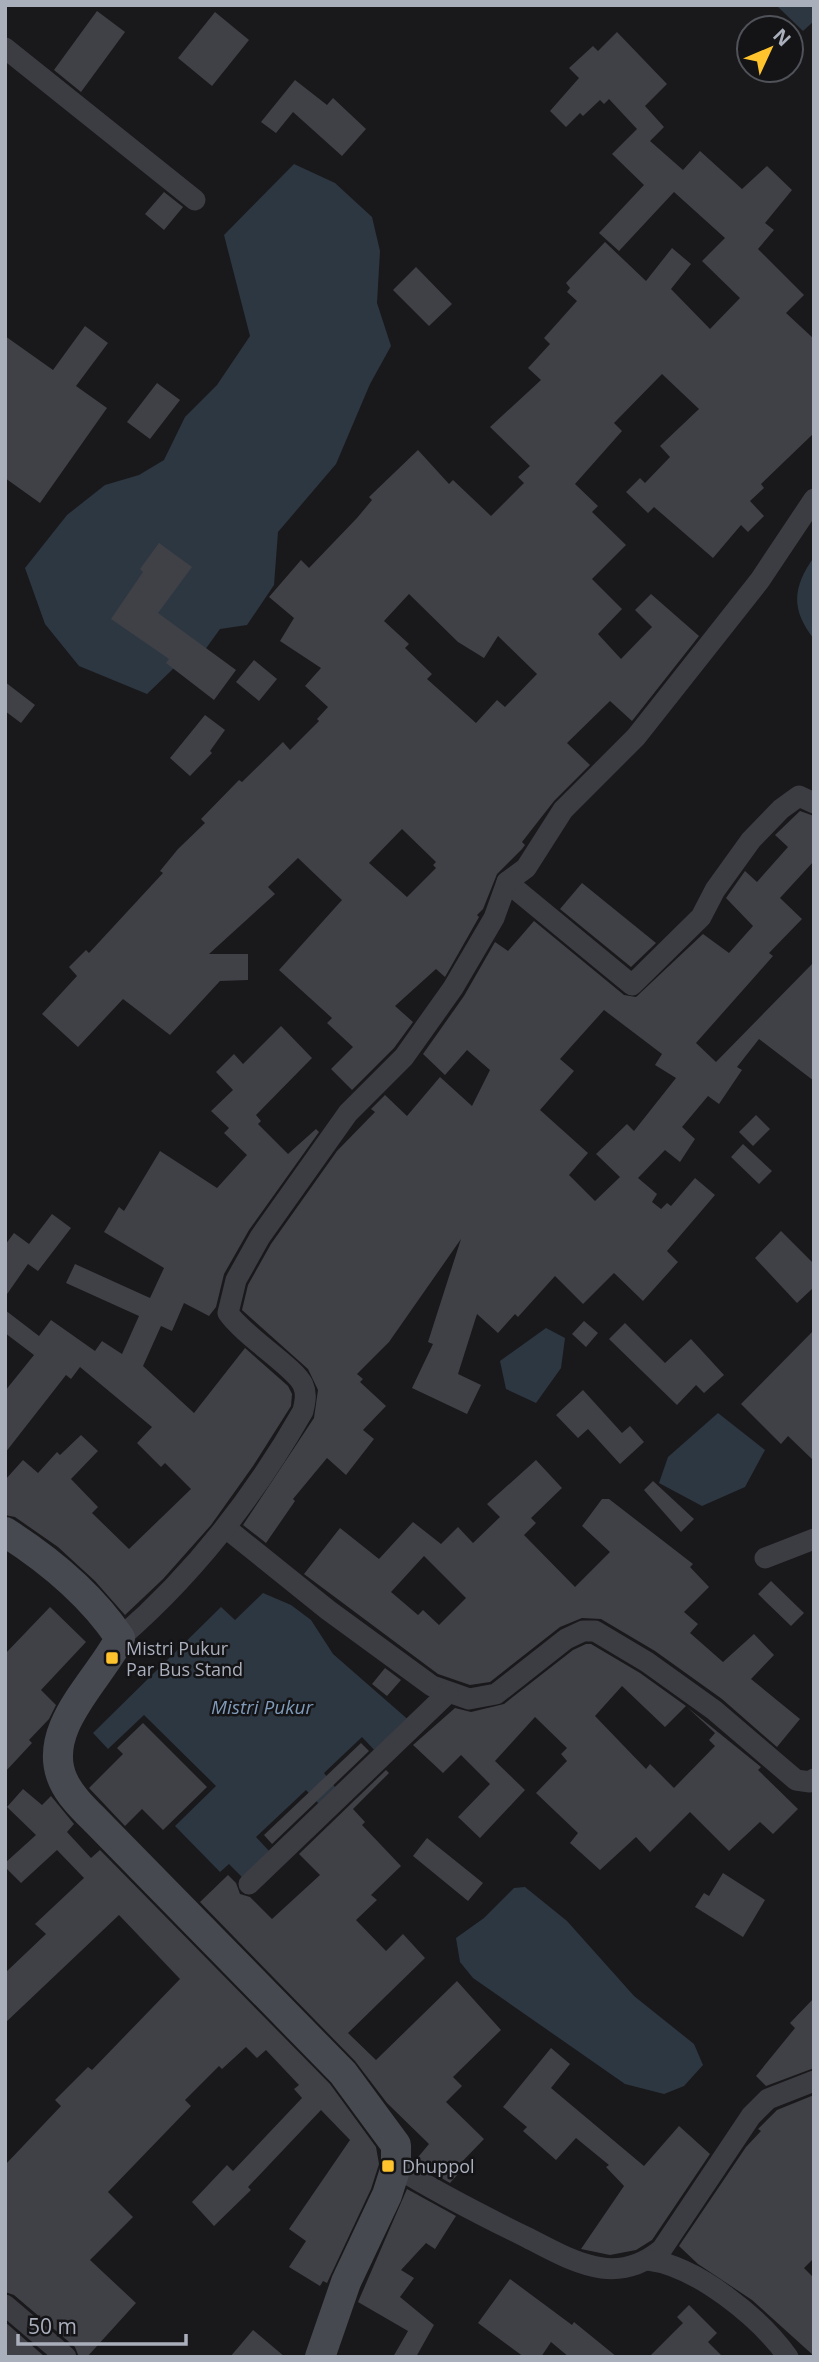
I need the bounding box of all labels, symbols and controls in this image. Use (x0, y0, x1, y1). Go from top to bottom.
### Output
north arrow (735, 14, 805, 84)
text: N (768, 23, 797, 52)
place label: Mistri Pukur Par Bus Stand (126, 1636, 243, 1681)
marker: Mistri Pukur Par Bus Stand (104, 1650, 120, 1666)
water label: Mistri Pukur (211, 1694, 314, 1720)
place label: Dhuppol (402, 2154, 475, 2178)
marker: Dhuppol (380, 2158, 396, 2174)
scale bar (18, 2302, 186, 2346)
text: 50 m (28, 2312, 77, 2340)

